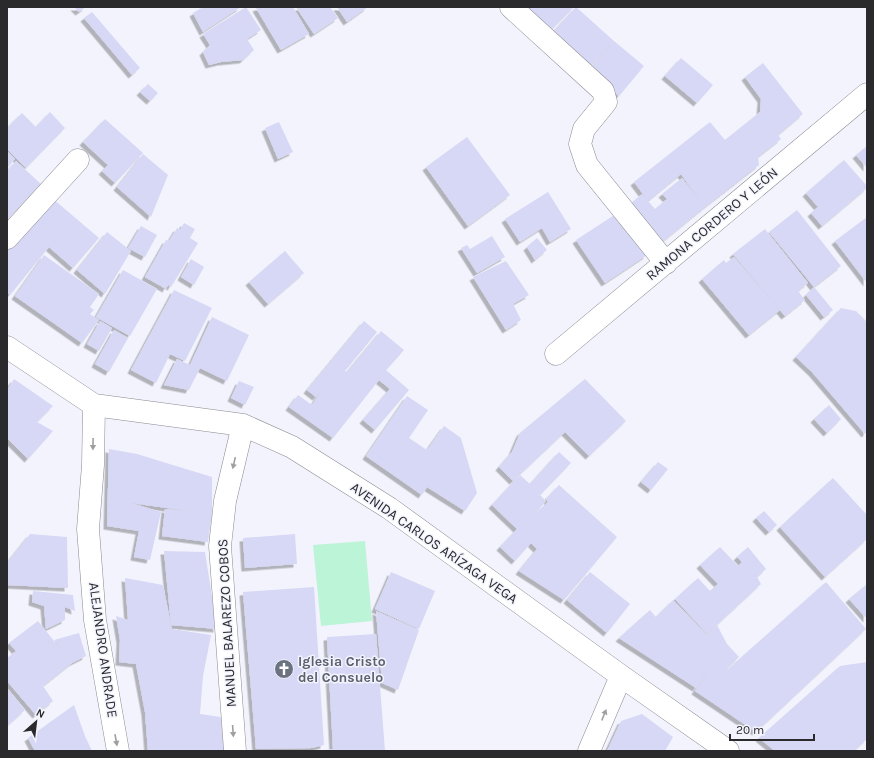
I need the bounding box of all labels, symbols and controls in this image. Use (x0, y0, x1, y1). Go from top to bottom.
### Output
street label: RAMONA CORDERO Y LEÓN (643, 164, 781, 284)
one-way arrow (90, 438, 96, 451)
one-way arrow (231, 457, 237, 469)
street label: AVENIDA CARLOS ARÍZAGA VEGA (347, 478, 521, 607)
street label: MANUEL BALAREZO COBOS (214, 538, 240, 708)
street label: ALEJANDRO ANDRADE (85, 581, 121, 719)
place label: Iglesia Cristo del Consuelo (298, 653, 386, 686)
church icon: Iglesia Cristo del Consuelo (273, 658, 295, 680)
north arrow (16, 702, 56, 742)
text: N (34, 706, 47, 721)
one-way arrow (602, 709, 608, 721)
scale bar (730, 716, 814, 742)
text: 20 m (736, 723, 764, 737)
one-way arrow (230, 725, 237, 737)
one-way arrow (113, 733, 119, 746)

